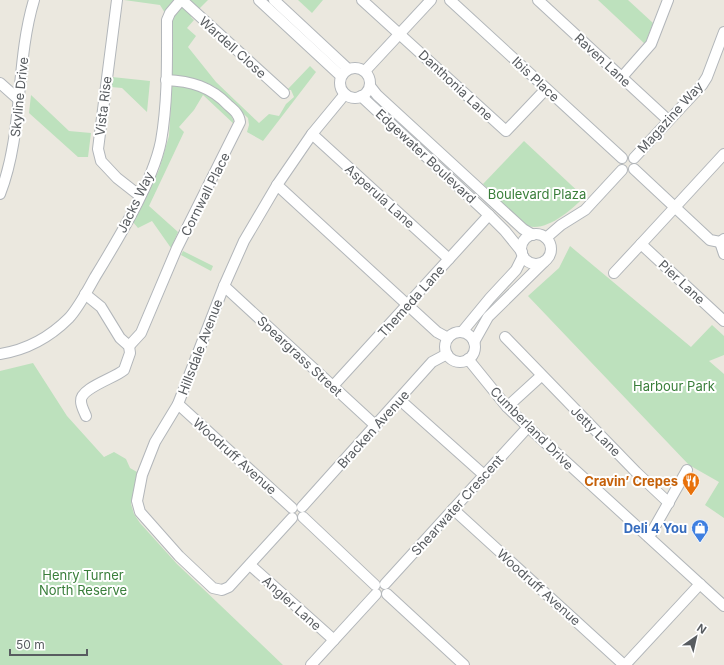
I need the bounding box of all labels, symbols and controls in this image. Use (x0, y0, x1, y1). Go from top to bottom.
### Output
street label: Wardell Close (196, 13, 270, 81)
street label: Raven Lane (571, 30, 635, 90)
street label: Danthonia Lane (416, 46, 496, 124)
street label: Ibis Place (509, 53, 563, 105)
street label: Skyline Drive (7, 56, 31, 138)
street label: Vista Rise (91, 75, 115, 137)
street label: Magazine Way (634, 78, 706, 156)
street label: Edgewater Boulevard (373, 105, 479, 207)
street label: Cornwall Place (177, 150, 233, 238)
street label: Asperula Lane (342, 161, 418, 231)
street label: Jacks Way (113, 169, 157, 235)
park label: Boulevard Plaza (488, 186, 586, 202)
street label: Pier Lane (656, 257, 708, 307)
street label: Themeda Lane (374, 262, 448, 340)
street label: Hillsdale Avenue (174, 297, 226, 397)
street label: Speargrass Street (254, 313, 346, 399)
park label: Harbour Park (633, 378, 715, 394)
street label: Cumberland Drive (487, 383, 577, 473)
street label: Bracken Avenue (334, 387, 412, 471)
street label: Jetty Lane (568, 403, 624, 459)
street label: Woodruff Avenue (190, 414, 280, 498)
street label: Shearwater Crescent (408, 451, 506, 559)
restaurant icon: Cravin’ Crepes (681, 471, 701, 496)
place label: Cravin’ Crepes (584, 473, 678, 489)
shop icon: Deli 4 You (690, 518, 710, 543)
place label: Deli 4 You (624, 520, 687, 536)
street label: Woodruff Avenue (494, 545, 584, 629)
park label: Henry Turner North Reserve (39, 567, 127, 598)
street label: Angler Lane (259, 572, 325, 634)
north arrow (676, 617, 716, 657)
text: N (694, 621, 709, 637)
scale bar (10, 631, 87, 657)
text: 50 m (16, 637, 45, 652)

